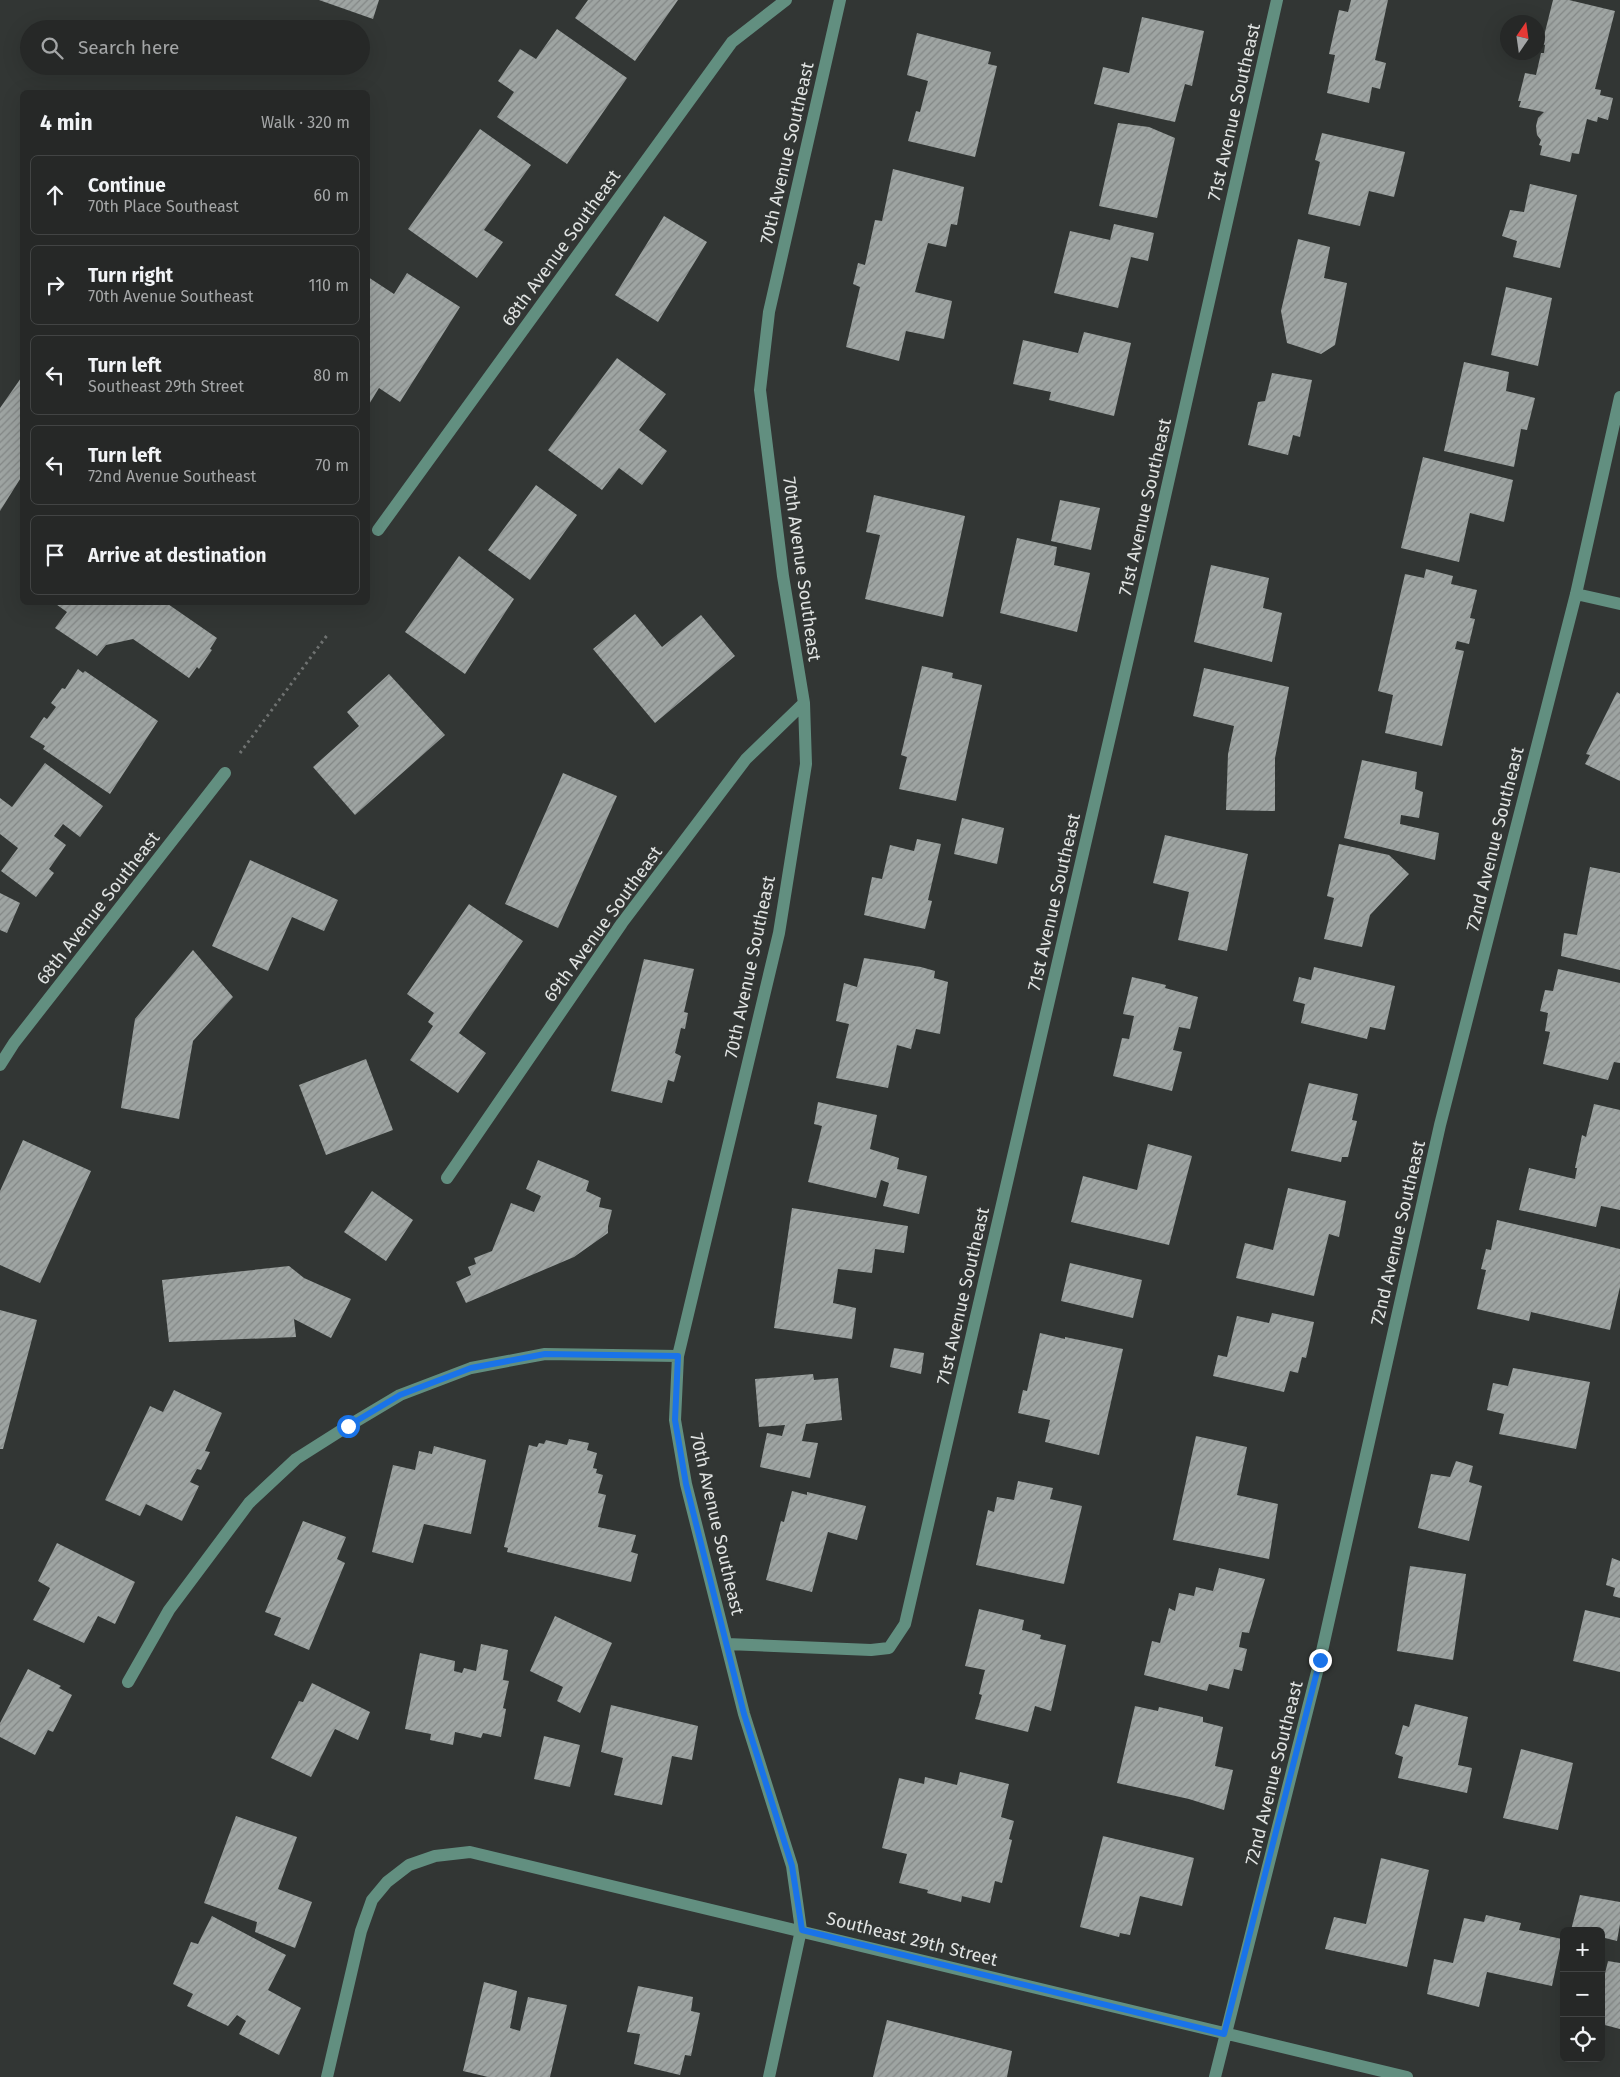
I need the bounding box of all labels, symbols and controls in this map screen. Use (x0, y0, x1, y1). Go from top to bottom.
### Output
north arrow (1500, 15, 1545, 60)
search box (20, 20, 370, 75)
street label: 71st Avenue Southeast (1203, 21, 1265, 203)
icon: search (38, 34, 66, 62)
text: Search here (78, 36, 179, 59)
street label: 70th Avenue Southeast (755, 59, 819, 246)
text: 4 min (40, 110, 93, 136)
text: Walk · 320 m (261, 113, 350, 132)
street label: 68th Avenue Southeast (497, 165, 625, 330)
text: Continue (88, 174, 166, 197)
icon: ahead (41, 181, 69, 209)
text: 60 m (314, 186, 349, 205)
text: 70th Place Southeast (88, 197, 239, 216)
text: Turn right (88, 264, 173, 287)
icon: right (41, 271, 69, 299)
text: 110 m (308, 276, 349, 295)
text: 70th Avenue Southeast (88, 287, 253, 306)
text: Turn left (88, 354, 162, 377)
icon: left (41, 361, 69, 389)
text: 80 m (313, 366, 349, 385)
text: Southeast 29th Street (88, 377, 244, 396)
street label: 71st Avenue Southeast (1114, 416, 1176, 598)
text: Turn left (88, 444, 162, 467)
icon: left (41, 451, 69, 479)
text: 70 m (315, 456, 349, 475)
text: 72nd Avenue Southeast (88, 467, 256, 486)
street label: 70th Avenue Southeast (778, 475, 826, 663)
icon: arrive (41, 541, 69, 569)
text: Arrive at destination (88, 544, 267, 567)
street label: 72nd Avenue Southeast (1461, 744, 1529, 933)
street label: 71st Avenue Southeast (1023, 811, 1085, 993)
street label: 68th Avenue Southeast (32, 827, 165, 989)
street label: 69th Avenue Southeast (539, 841, 667, 1006)
street label: 70th Avenue Southeast (720, 873, 780, 1060)
street label: 72nd Avenue Southeast (1366, 1138, 1430, 1328)
street label: 71st Avenue Southeast (932, 1205, 994, 1387)
route start (337, 1415, 360, 1438)
street label: 70th Avenue Southeast (685, 1431, 749, 1618)
route end (1309, 1649, 1332, 1672)
street label: 72nd Avenue Southeast (1240, 1678, 1308, 1867)
street label: Southeast 29th Street (824, 1907, 1000, 1971)
map controls (1560, 1927, 1605, 2062)
button: + (1560, 1927, 1605, 1972)
button: − (1560, 1972, 1605, 2017)
button: locate (1560, 2017, 1605, 2062)

